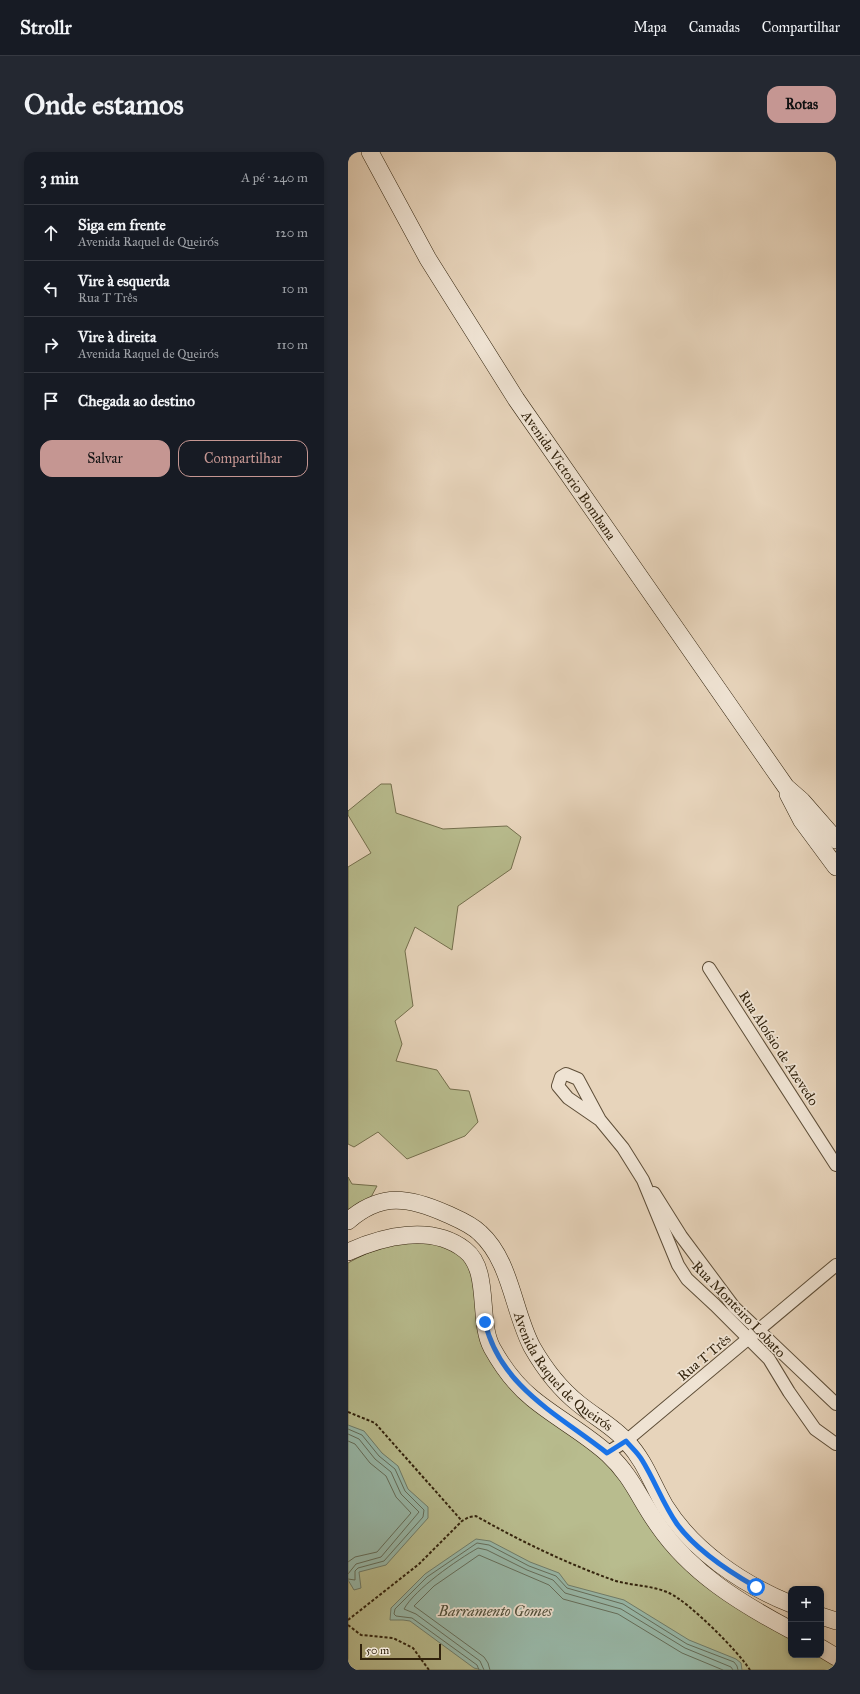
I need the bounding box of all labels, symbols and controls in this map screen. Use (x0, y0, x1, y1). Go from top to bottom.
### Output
text: Strollr (20, 16, 72, 39)
text: Mapa (633, 19, 667, 36)
text: Camadas (689, 19, 740, 36)
text: Compartilhar (762, 19, 840, 36)
button: Rotas (767, 86, 836, 123)
text: Onde estamos (24, 87, 184, 122)
text: 3 min (40, 168, 79, 189)
text: A pé · 240 m (241, 170, 308, 186)
text: Siga em frente (78, 216, 166, 234)
icon: ahead (40, 222, 62, 244)
text: 120 m (275, 225, 308, 241)
text: Avenida Raquel de Queirós (78, 234, 219, 250)
text: Vire à esquerda (78, 272, 170, 290)
icon: left (40, 278, 62, 300)
text: 10 m (282, 281, 308, 297)
text: Rua T Três (78, 290, 138, 306)
text: Vire à direita (78, 328, 156, 346)
icon: right (40, 334, 62, 356)
text: 110 m (276, 337, 308, 353)
text: Avenida Raquel de Queirós (78, 346, 219, 362)
icon: arrive (40, 390, 62, 412)
text: Chegada ao destino (78, 392, 195, 410)
street label: Avenida Victorio Bombana (517, 407, 620, 544)
button: Salvar (40, 440, 170, 477)
button: Compartilhar (178, 440, 308, 477)
street label: Rua Aloísio de Azevedo (735, 988, 822, 1109)
street label: Rua Monteiro Lobato (688, 1258, 789, 1361)
street label: Avenida Raquel de Queirós (510, 1309, 616, 1435)
route end (476, 1313, 494, 1331)
street label: Rua T Três (674, 1330, 734, 1384)
route start (747, 1578, 765, 1596)
map controls (788, 1586, 824, 1658)
button: + (788, 1586, 824, 1622)
water label: Barramento Gomes (437, 1602, 552, 1620)
button: − (788, 1622, 824, 1658)
scale bar (360, 1642, 441, 1661)
text: 50 m (366, 1644, 389, 1657)

